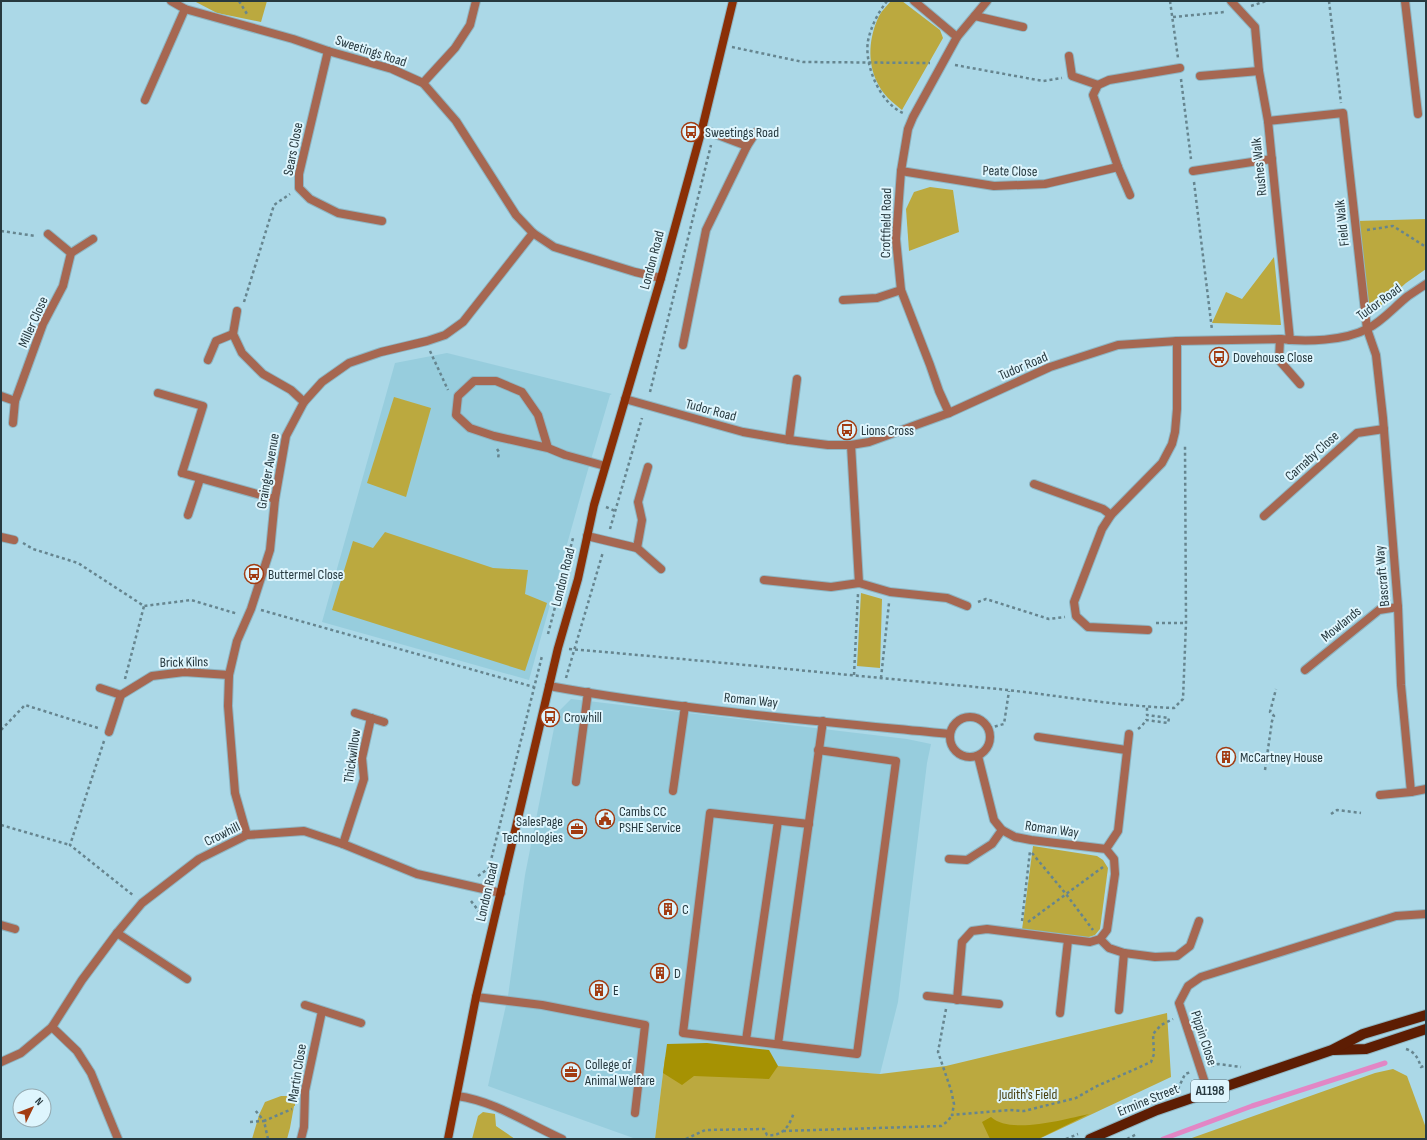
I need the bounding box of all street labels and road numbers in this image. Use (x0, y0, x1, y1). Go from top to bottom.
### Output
street label: Sweetings Road (333, 31, 409, 71)
street label: Sears Close (280, 121, 306, 177)
street label: Rushes Walk (1247, 136, 1271, 197)
street label: Peate Close (982, 162, 1038, 180)
street label: Croftfield Road (877, 188, 895, 258)
street label: Field Walk (1331, 198, 1353, 247)
street label: London Road (636, 229, 668, 291)
street label: Tudor Road (1353, 280, 1405, 324)
street label: Miller Close (14, 294, 52, 350)
street label: Tudor Road (996, 348, 1050, 384)
street label: Tudor Road (684, 395, 738, 425)
street label: Carnaby Close (1282, 427, 1342, 485)
street label: Grainger Avenue (253, 432, 283, 510)
street label: Bascraft Way (1371, 544, 1393, 607)
street label: London Road (547, 546, 579, 608)
street label: Mowlands (1317, 603, 1365, 645)
street label: Brick Kilns (160, 653, 208, 671)
street label: Roman Way (723, 689, 779, 711)
street label: Thickwillow (340, 728, 364, 784)
street label: Roman Way (1024, 817, 1081, 841)
street label: Crowhill (201, 818, 243, 850)
street label: London Road (472, 861, 502, 923)
street label: Pippin Close (1187, 1008, 1221, 1068)
street label: Martin Close (284, 1043, 310, 1103)
street label: Ermine Street (1115, 1080, 1181, 1120)
road number: A1198 (1191, 1080, 1229, 1102)

